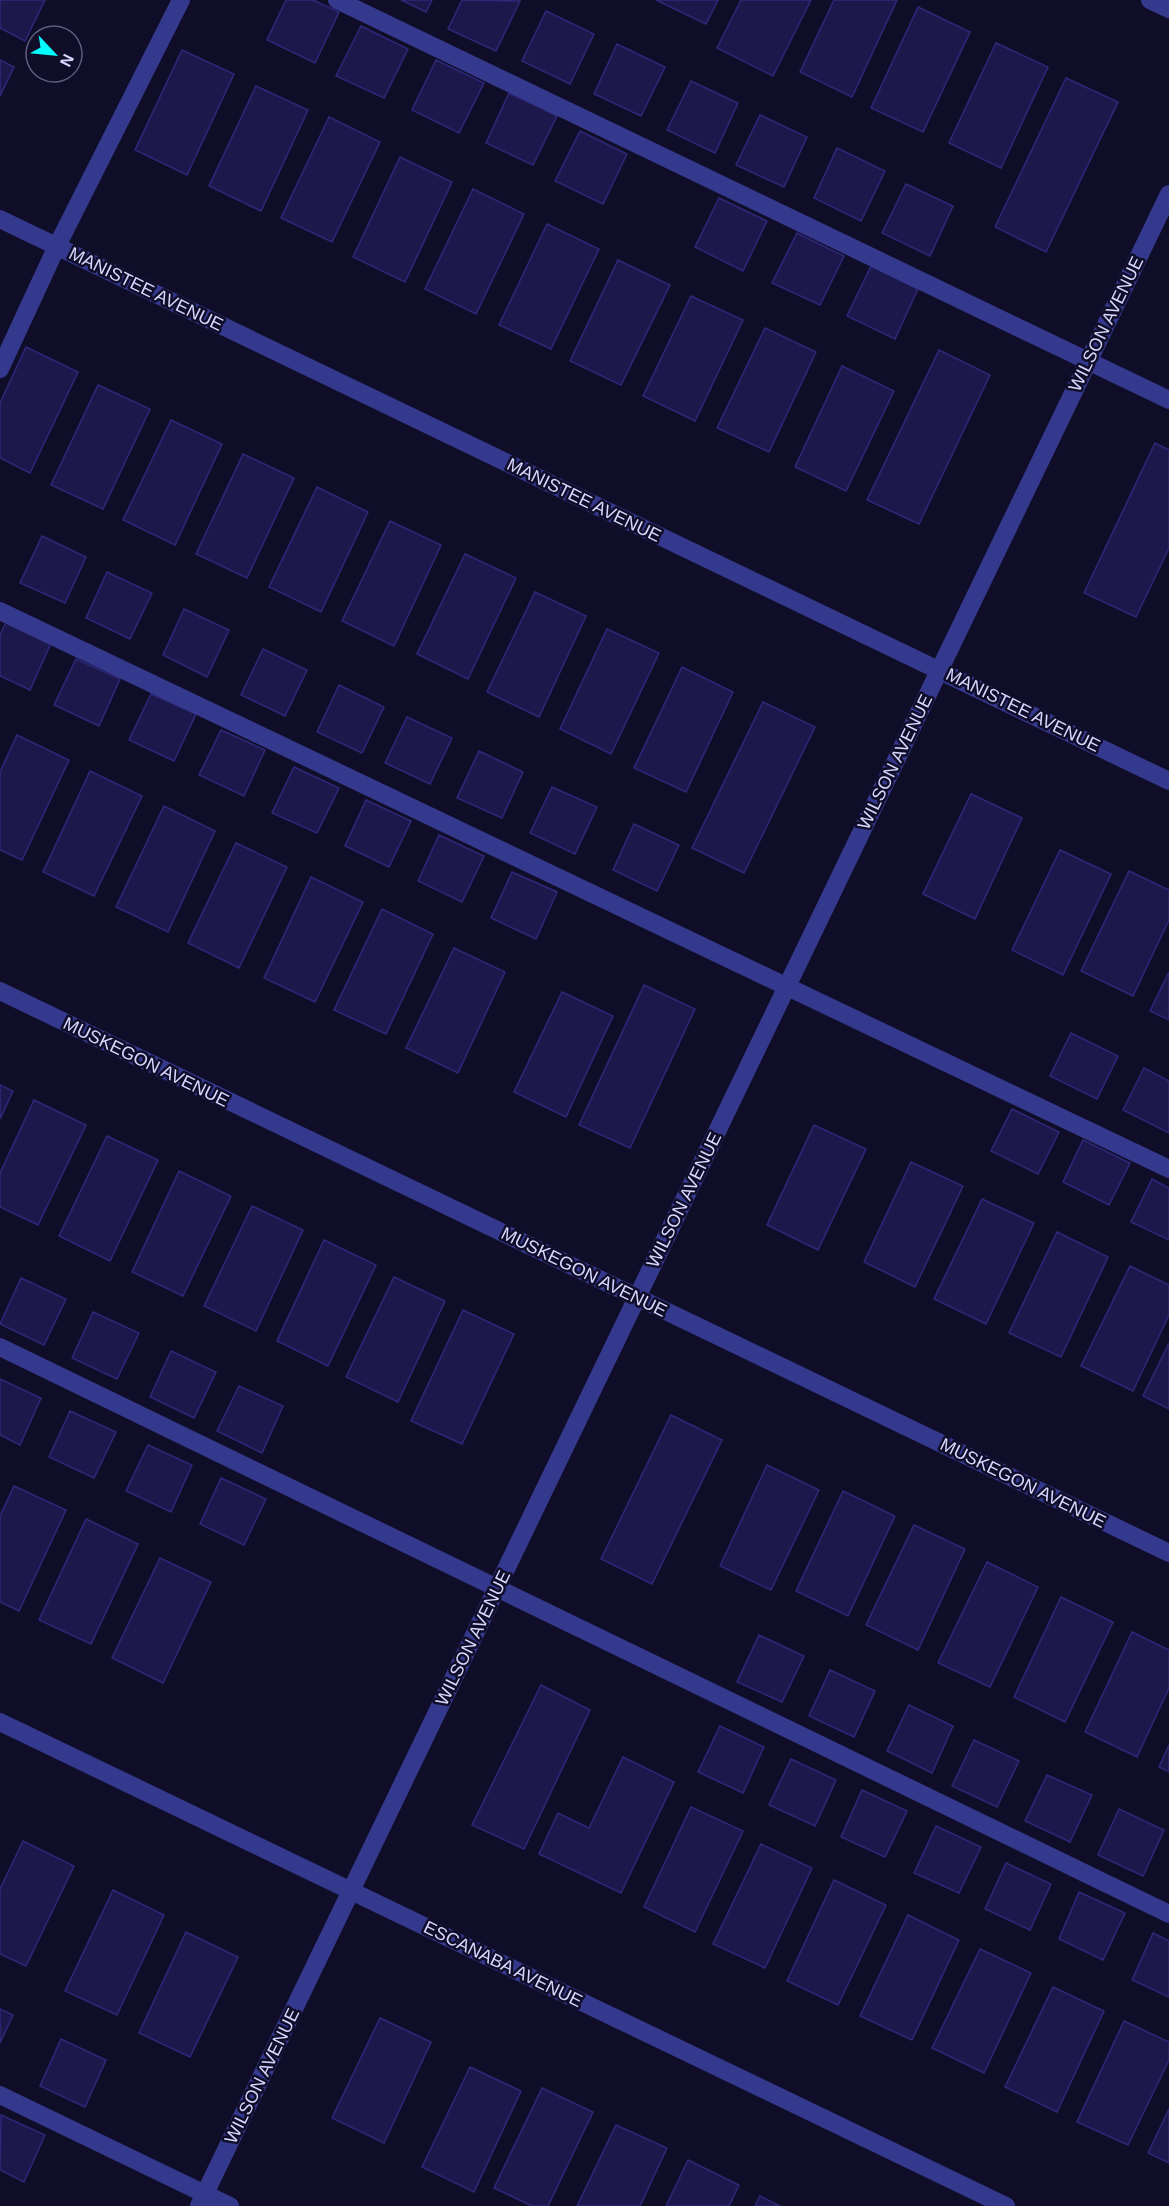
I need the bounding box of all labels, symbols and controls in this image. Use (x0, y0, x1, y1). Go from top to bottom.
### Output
north arrow (24, 24, 84, 84)
text: N (57, 51, 77, 69)
street label: MANISTEE AVENUE (66, 243, 226, 335)
street label: WILSON AVENUE (1065, 253, 1147, 395)
street label: MANISTEE AVENUE (504, 454, 664, 546)
street label: MANISTEE AVENUE (943, 664, 1103, 756)
street label: WILSON AVENUE (854, 691, 936, 833)
street label: MUSKEGON AVENUE (60, 1013, 232, 1111)
street label: WILSON AVENUE (643, 1129, 725, 1271)
street label: MUSKEGON AVENUE (498, 1223, 670, 1321)
street label: MUSKEGON AVENUE (937, 1434, 1109, 1532)
street label: WILSON AVENUE (432, 1567, 514, 1709)
street label: ESCANABA AVENUE (421, 1917, 585, 2011)
street label: WILSON AVENUE (221, 2005, 303, 2147)

